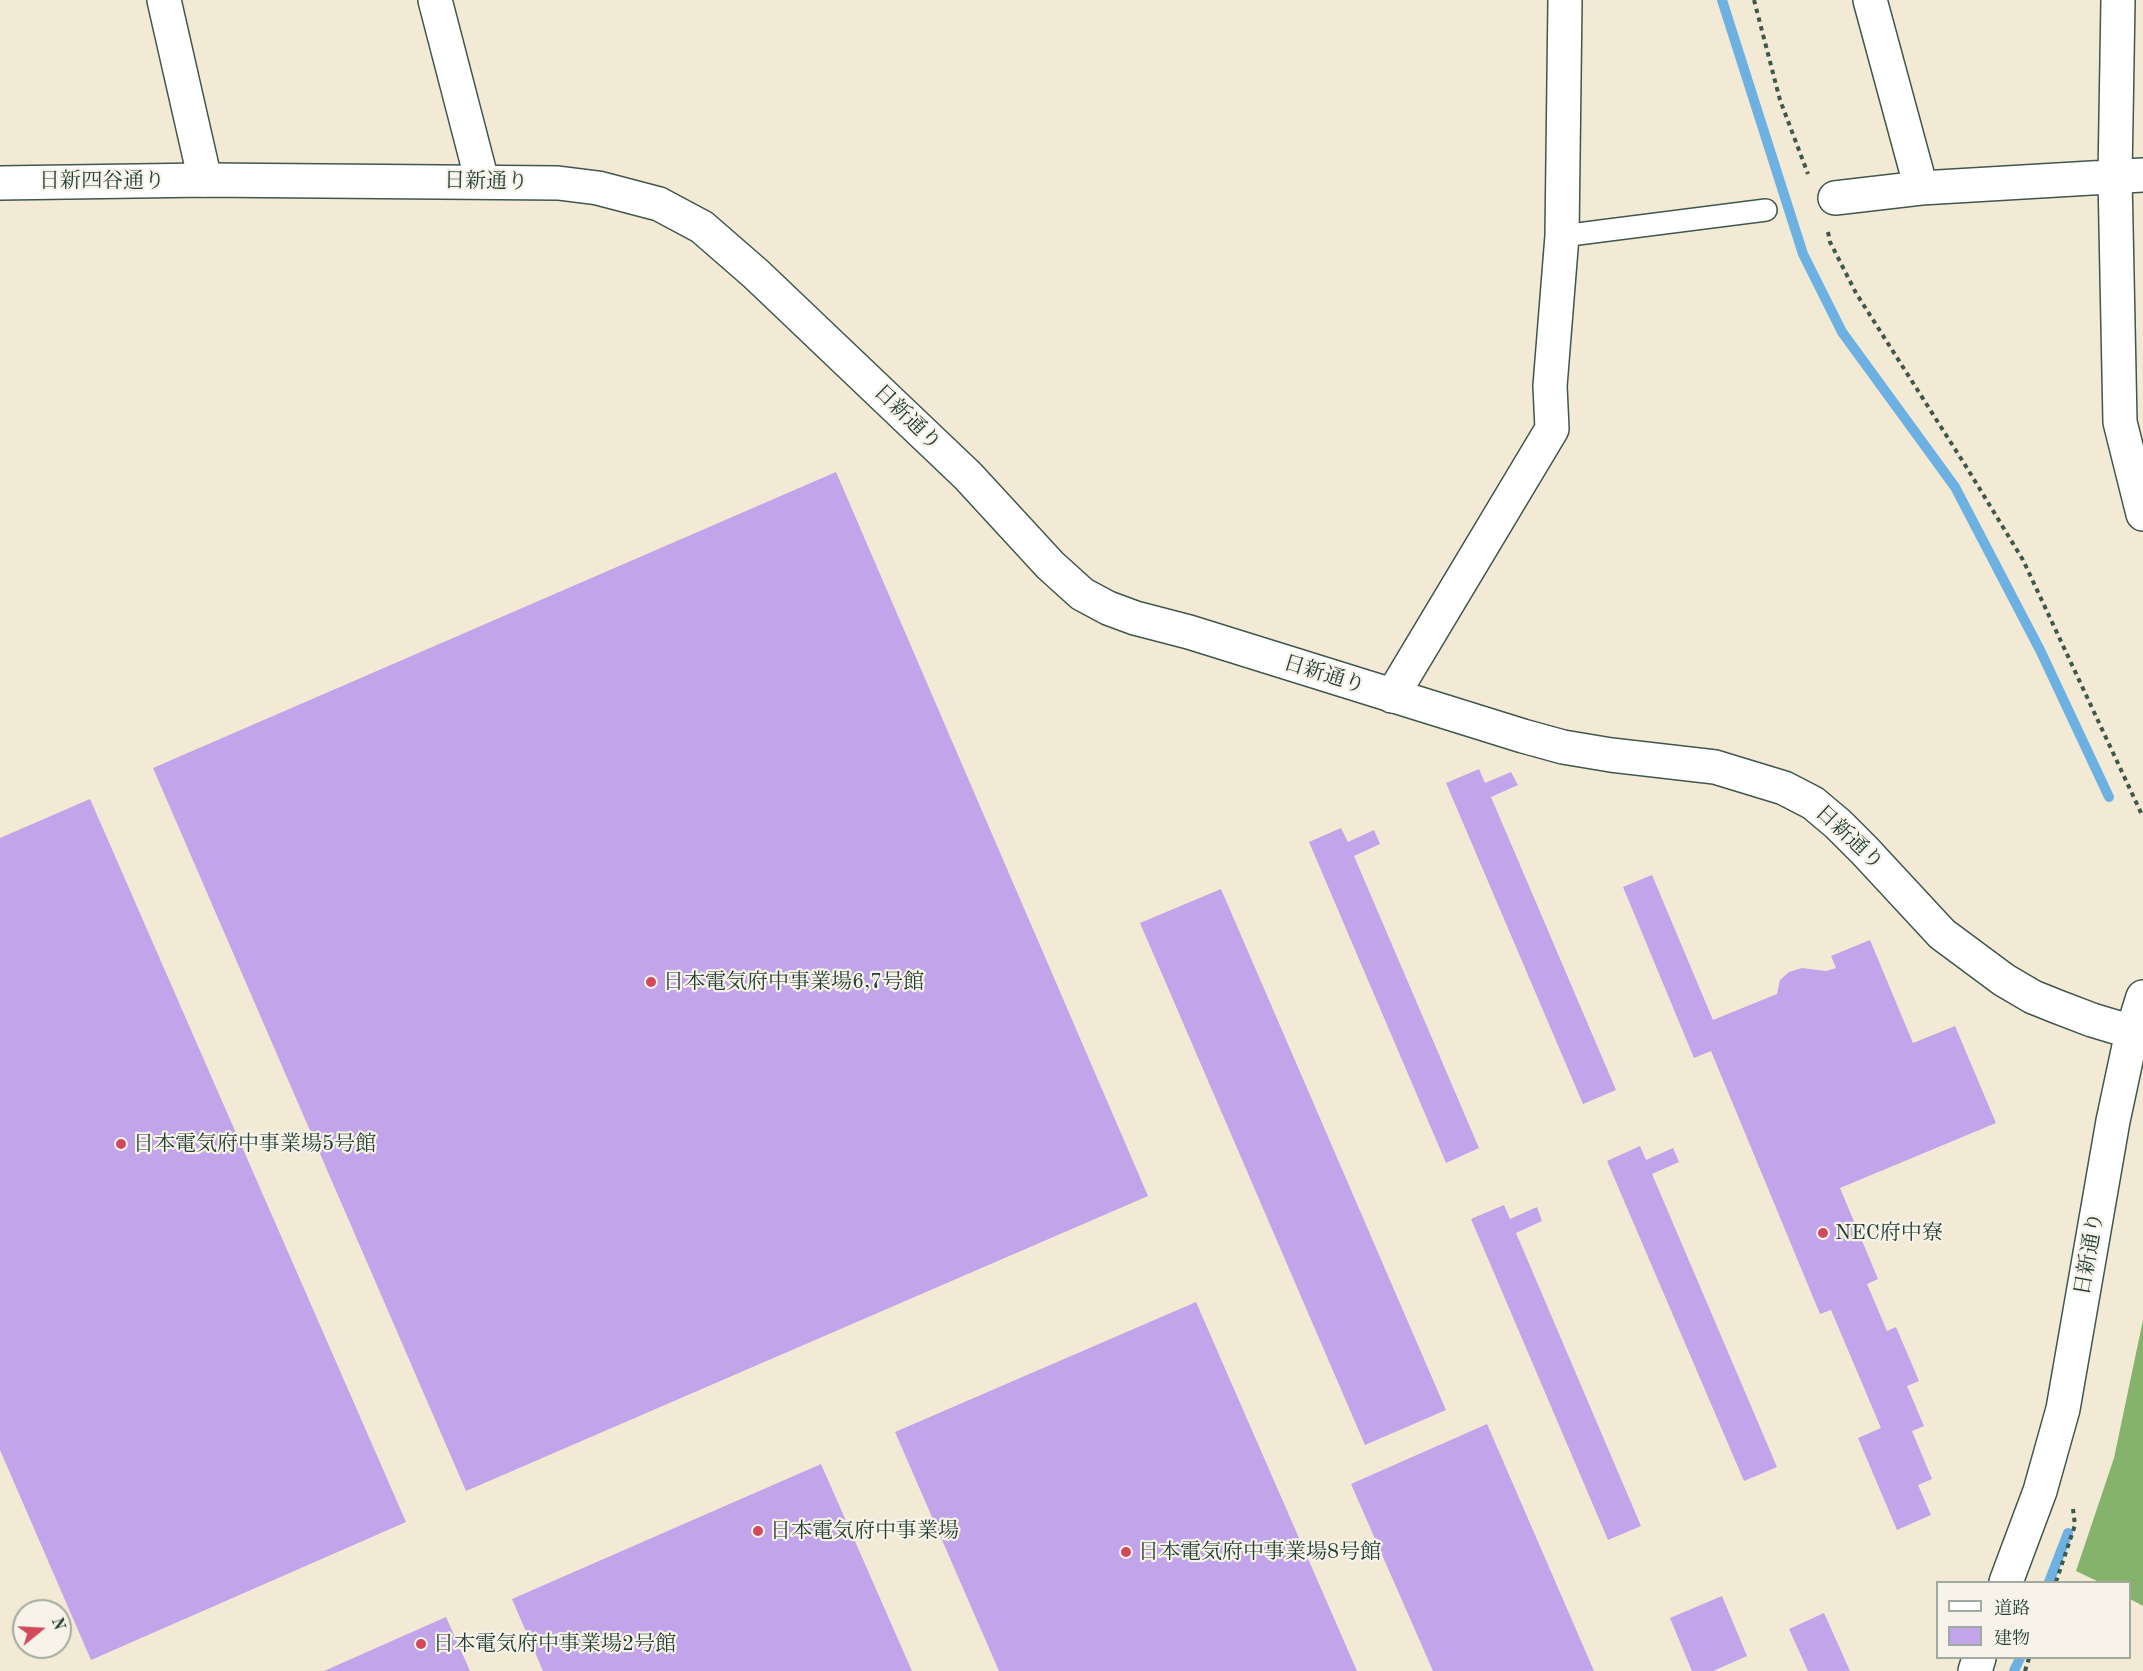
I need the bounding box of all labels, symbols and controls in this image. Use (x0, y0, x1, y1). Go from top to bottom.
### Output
street label: 日新四谷通り (39, 168, 165, 194)
street label: 日新通り (444, 169, 528, 195)
street label: 日新通り (868, 380, 946, 456)
street label: 日新通り (1280, 651, 1368, 699)
street label: 日新通り (1810, 800, 1888, 876)
place label: 日本電気府中事業場6,7号館 (663, 969, 924, 995)
marker: 日本電気府中事業場6,7号館 (644, 975, 658, 989)
place label: 日本電気府中事業場5号館 (133, 1131, 376, 1157)
marker: 日本電気府中事業場5号館 (114, 1137, 128, 1151)
street label: 日新通り (2070, 1210, 2110, 1298)
place label: NEC府中寮 (1835, 1220, 1943, 1246)
marker: NEC府中寮 (1816, 1226, 1830, 1240)
place label: 日本電気府中事業場 (770, 1518, 959, 1544)
marker: 日本電気府中事業場 (751, 1524, 765, 1538)
place label: 日本電気府中事業場8号館 (1138, 1539, 1381, 1565)
marker: 日本電気府中事業場8号館 (1119, 1545, 1133, 1559)
legend (1936, 1581, 2131, 1659)
north arrow (12, 1599, 72, 1659)
text: 道路 (1994, 1600, 2030, 1618)
text: N (48, 1616, 67, 1632)
text: 建物 (1994, 1630, 2030, 1648)
place label: 日本電気府中事業場2号館 (433, 1631, 676, 1657)
marker: 日本電気府中事業場2号館 (414, 1637, 428, 1651)

